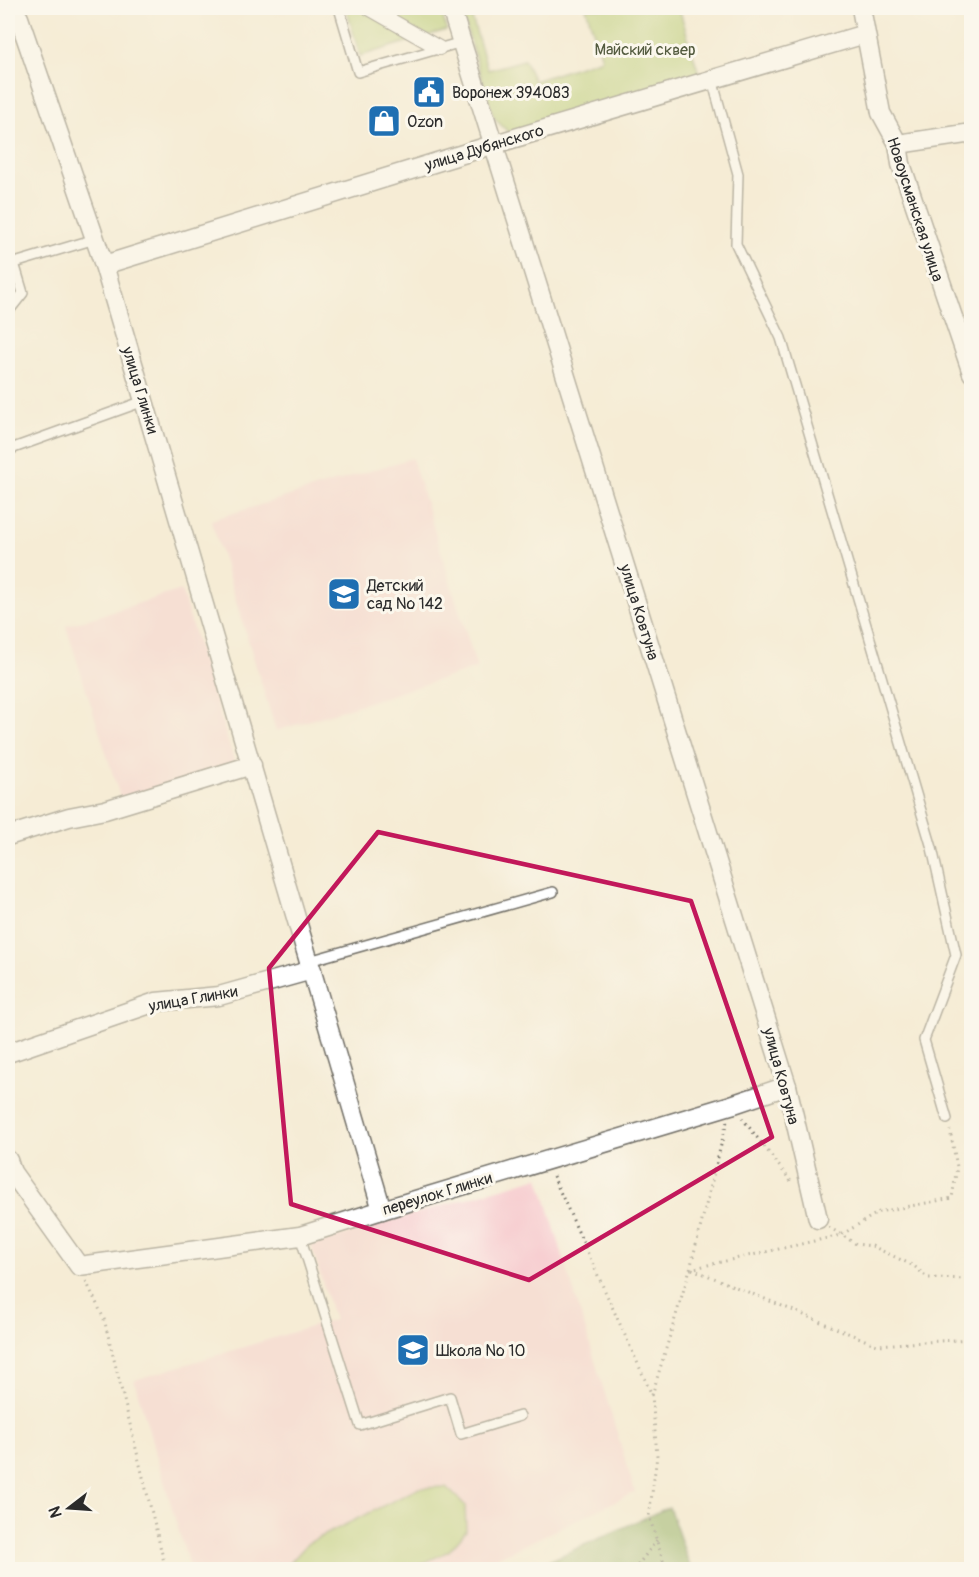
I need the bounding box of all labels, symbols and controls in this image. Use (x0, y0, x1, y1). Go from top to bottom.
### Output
park label: Майский сквер (595, 40, 696, 60)
public building icon: Воронеж 394083 (411, 74, 447, 110)
place label: Воронеж 394083 (452, 83, 570, 103)
shop icon: Ozon (366, 103, 402, 139)
place label: Ozon (407, 112, 443, 132)
street label: улица Дубянского (421, 120, 547, 176)
street label: Новоусманская улица (882, 135, 948, 284)
street label: улица Глинки (117, 343, 163, 436)
street label: улица Ковтуна (615, 561, 663, 663)
school or university icon: Детский сад № 142 (326, 576, 362, 612)
place label: Детский сад № 142 (366, 576, 443, 614)
street label: улица Глинки (146, 981, 239, 1017)
street label: улица Ковтуна (758, 1025, 804, 1127)
street label: переулок Глинки (380, 1168, 495, 1220)
school or university icon: Школа № 10 (395, 1332, 431, 1368)
place label: Школа № 10 (436, 1341, 525, 1361)
north arrow (39, 1478, 99, 1538)
text: N (44, 1504, 67, 1520)

